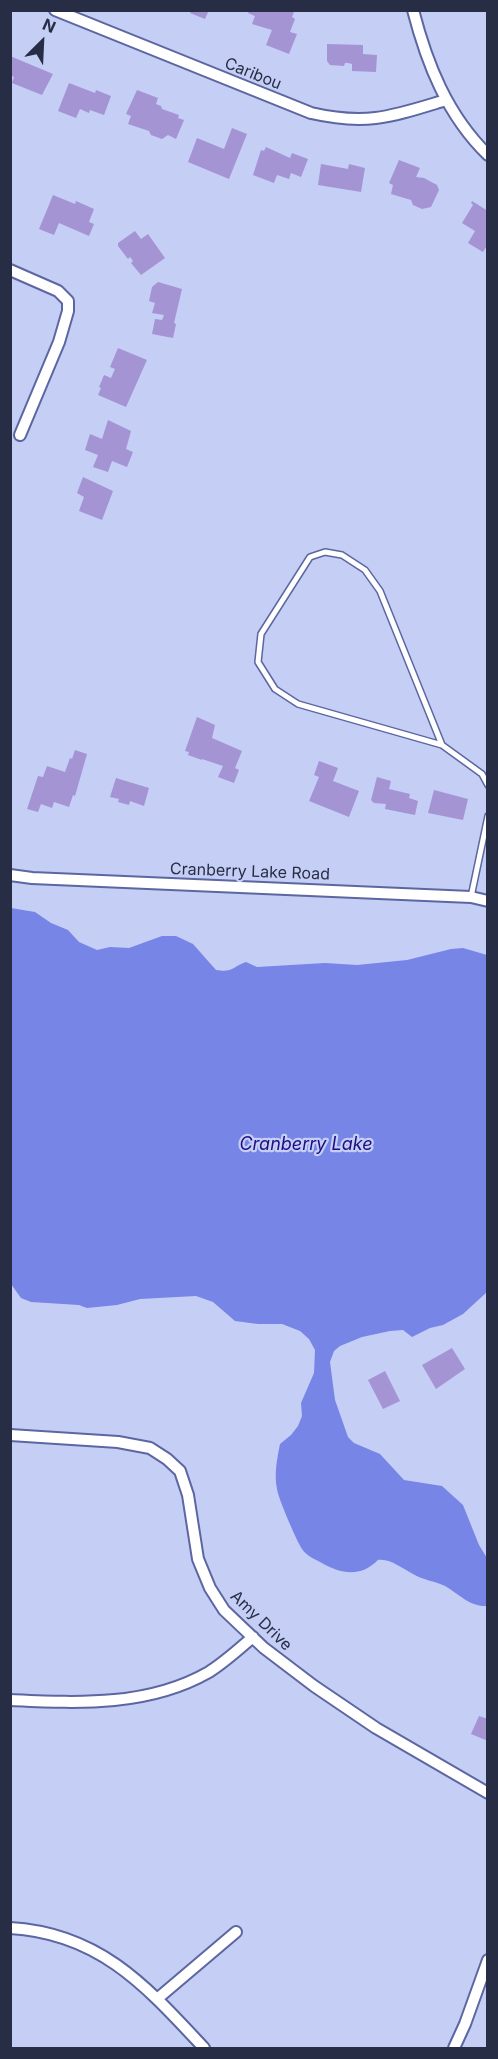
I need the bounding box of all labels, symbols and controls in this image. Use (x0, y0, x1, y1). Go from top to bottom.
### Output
north arrow (12, 12, 72, 72)
text: N (40, 14, 59, 37)
street label: Caribou (222, 54, 284, 94)
street label: Cranberry Lake Road (170, 860, 330, 884)
water label: Cranberry Lake (239, 1134, 373, 1156)
street label: Amy Drive (226, 1587, 296, 1655)

